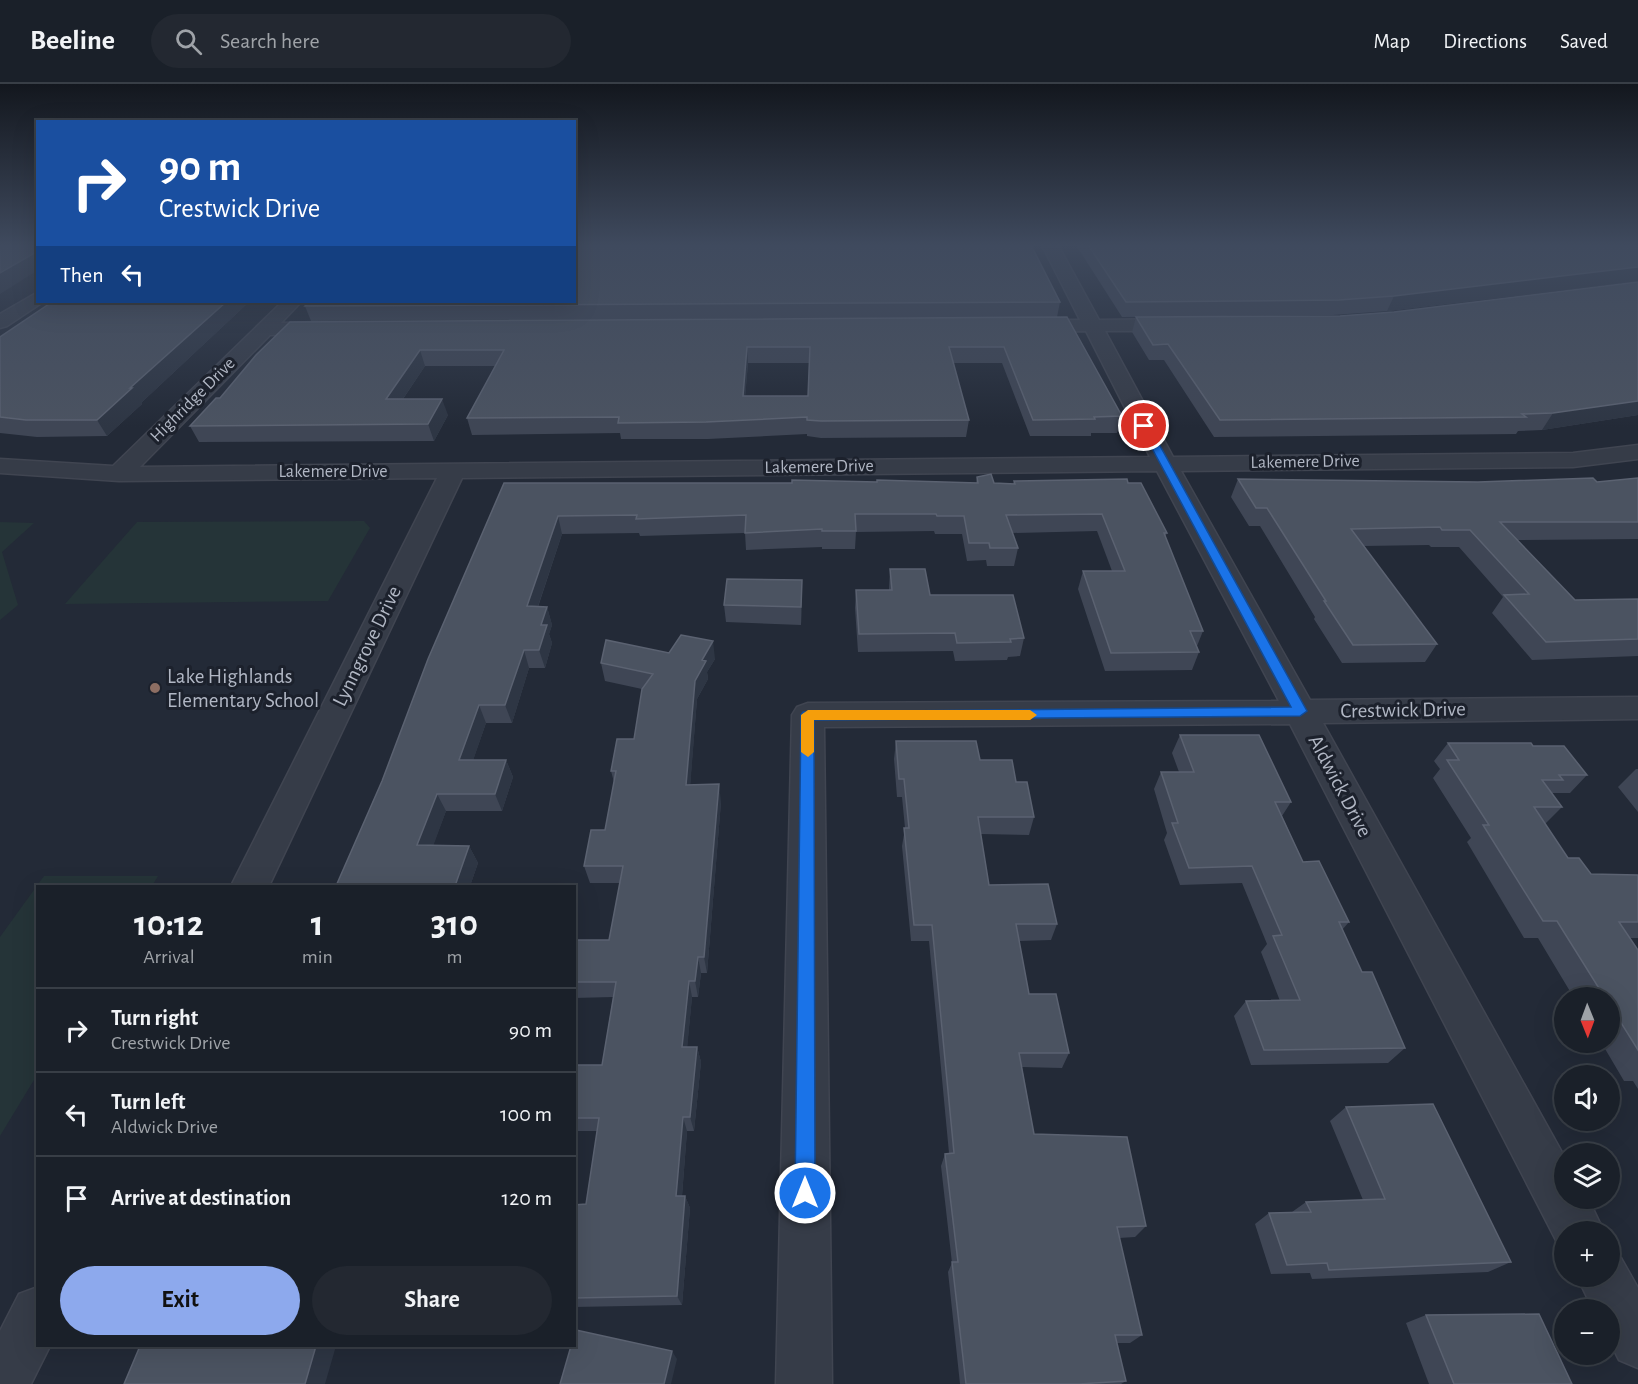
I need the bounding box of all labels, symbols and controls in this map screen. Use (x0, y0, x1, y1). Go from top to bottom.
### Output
search box (151, 14, 571, 68)
icon: search (172, 25, 205, 58)
text: Beeline (30, 27, 115, 55)
text: Search here (220, 30, 320, 52)
text: Map (1374, 31, 1410, 52)
text: Directions (1443, 31, 1527, 52)
text: Saved (1560, 31, 1608, 52)
icon: right (60, 144, 138, 222)
text: 90 m (159, 146, 241, 188)
text: Crestwick Drive (159, 195, 320, 222)
icon: left (116, 258, 149, 291)
text: Then (60, 264, 104, 286)
street label: Highridge Drive (147, 354, 239, 446)
pin (1118, 400, 1169, 451)
icon: arrive (1127, 409, 1160, 442)
street label: Lakemere Drive (1250, 452, 1360, 472)
street label: Lakemere Drive (764, 457, 874, 477)
street label: Lakemere Drive (278, 463, 388, 481)
street label: Lynngrove Drive (329, 582, 405, 710)
place label: Lake Highlands Elementary School (167, 666, 319, 711)
marker: Lake Highlands Elementary School (148, 681, 162, 695)
street label: Crestwick Drive (1340, 698, 1466, 722)
street label: Aldwick Drive (1304, 732, 1376, 840)
text: 10:12 (134, 906, 204, 942)
text: 1 (311, 906, 324, 942)
text: 310 (431, 906, 478, 942)
text: Arrival (143, 947, 195, 967)
text: min (302, 947, 333, 967)
text: m (446, 947, 462, 967)
north arrow (1554, 987, 1620, 1053)
map controls (1554, 987, 1620, 1365)
text: Turn right (111, 1007, 198, 1029)
icon: right (60, 1014, 93, 1047)
text: 90 m (509, 1019, 552, 1041)
text: Crestwick Drive (111, 1033, 230, 1053)
button: sound (1554, 1065, 1620, 1131)
text: Turn left (111, 1091, 185, 1113)
icon: left (60, 1098, 93, 1131)
text: 100 m (500, 1103, 552, 1125)
text: Aldwick Drive (111, 1117, 218, 1137)
button: layers (1554, 1143, 1620, 1209)
position arrow (773, 1161, 837, 1225)
icon: arrive (60, 1182, 93, 1215)
text: Arrive at destination (111, 1187, 291, 1209)
text: 120 m (502, 1187, 552, 1209)
button: + (1554, 1221, 1620, 1287)
button: Exit (60, 1266, 300, 1335)
button: Share (312, 1266, 552, 1335)
button: − (1554, 1299, 1620, 1365)

